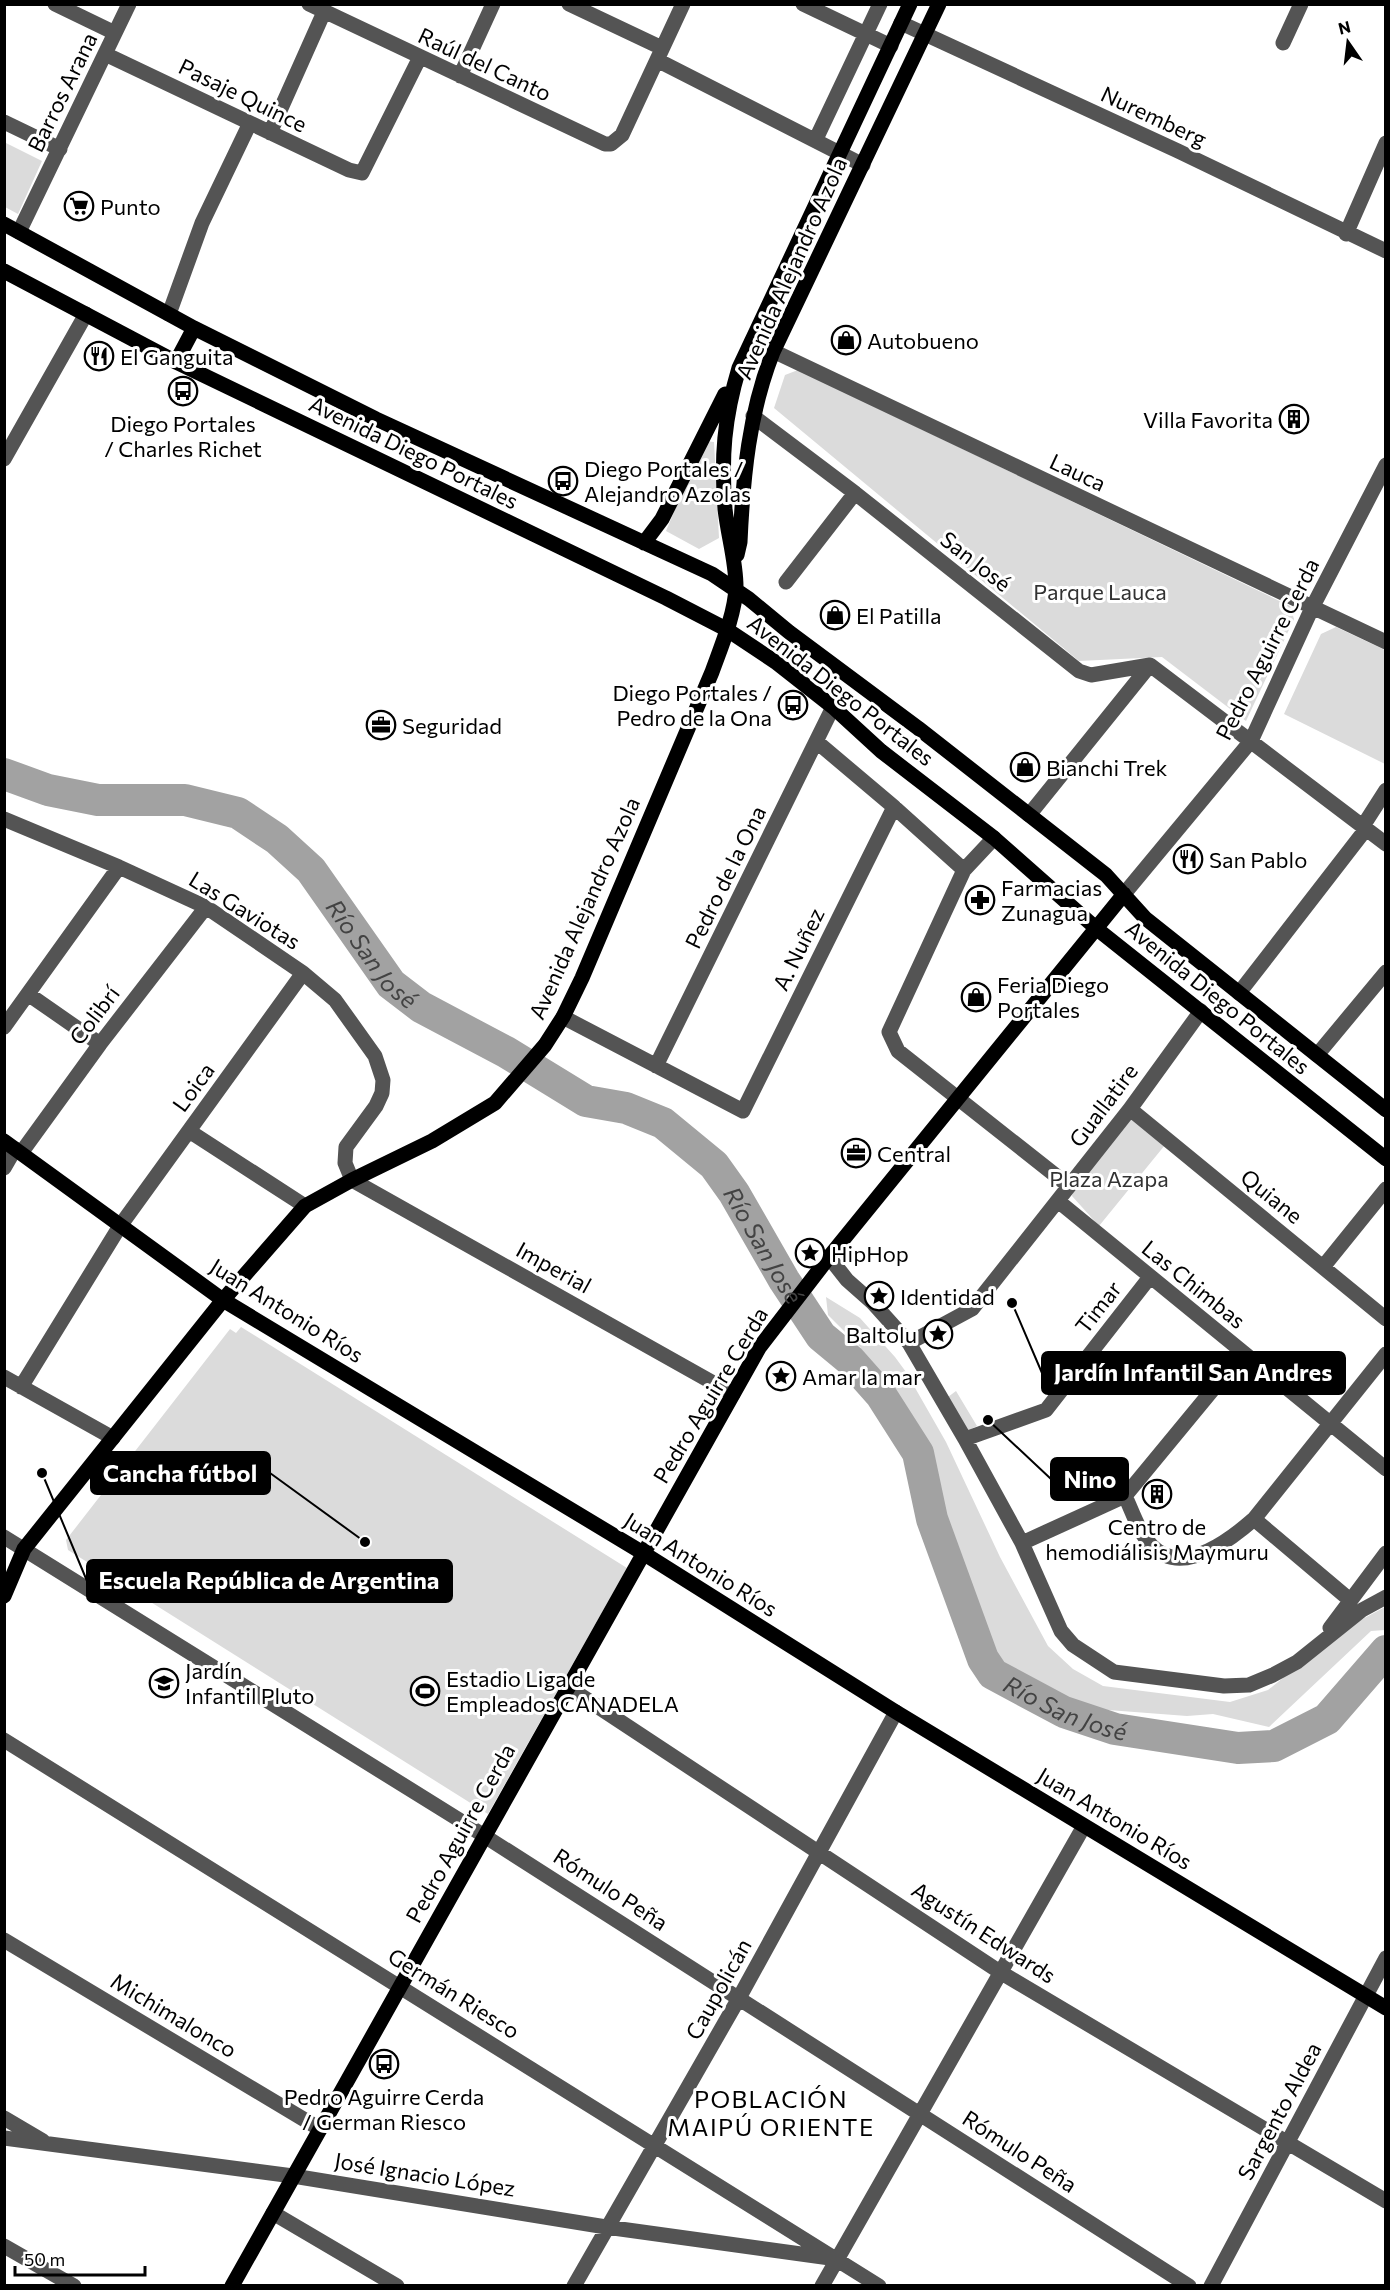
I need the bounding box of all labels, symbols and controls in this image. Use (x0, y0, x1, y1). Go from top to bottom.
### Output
north arrow (1318, 12, 1378, 72)
text: N (1336, 16, 1352, 38)
street label: Raúl del Canto (414, 21, 556, 107)
street label: Barros Arana (21, 28, 103, 156)
street label: Pasaje Quince (174, 52, 312, 138)
street label: Nuremberg (1097, 80, 1211, 152)
street label: Avenida Alejandro Azola (730, 153, 852, 383)
supermarket icon: Punto (63, 190, 95, 222)
place label: Punto (100, 193, 161, 220)
shop icon: Autobueno (830, 324, 862, 356)
place label: Autobueno (867, 327, 979, 354)
restaurant icon: El Ganguita (83, 340, 115, 372)
place label: El Ganguita (120, 343, 234, 370)
bus stop icon: Diego Portales / Charles Richet (167, 375, 199, 407)
street label: Avenida Diego Portales (305, 390, 523, 514)
building icon: Villa Favorita (1278, 403, 1310, 435)
place label: Villa Favorita (1143, 406, 1273, 433)
place label: Diego Portales / Charles Richet (104, 410, 262, 462)
street label: Lauca (1046, 447, 1110, 497)
place label: Diego Portales / Alejandro Azolas (584, 455, 751, 507)
bus stop icon: Diego Portales / Alejandro Azolas (547, 465, 579, 497)
street label: San José (935, 525, 1017, 597)
street label: Pedro Aguirre Cerda (1209, 554, 1325, 744)
park label: Parque Lauca (1033, 578, 1167, 605)
shop icon: El Patilla (819, 599, 851, 631)
place label: El Patilla (856, 602, 942, 629)
street label: Avenida Diego Portales (742, 609, 940, 771)
place label: Diego Portales / Pedro de la Ona (612, 679, 772, 731)
bus stop icon: Diego Portales / Pedro de la Ona (777, 689, 809, 721)
office icon: Seguridad (365, 709, 397, 741)
place label: Seguridad (402, 712, 502, 739)
shop icon: Bianchi Trek (1009, 751, 1041, 783)
place label: Bianchi Trek (1046, 754, 1168, 781)
street label: Avenida Alejandro Azola (523, 793, 645, 1023)
street label: Pedro de la Ona (679, 801, 771, 953)
restaurant icon: San Pablo (1172, 843, 1204, 875)
place label: San Pablo (1209, 846, 1307, 873)
street label: Las Gaviotas (184, 865, 306, 955)
place label: Farmacias Zunagua (1001, 874, 1102, 926)
pharmacy icon: Farmacias Zunagua (964, 884, 996, 916)
water label: Río San José (321, 893, 425, 1015)
street label: A. Nuñez (766, 903, 830, 995)
street label: Avenida Diego Portales (1120, 914, 1316, 1080)
place label: Feria Diego Portales (997, 971, 1109, 1023)
street label: Colibrí (63, 979, 126, 1050)
shop icon: Feria Diego Portales (960, 981, 992, 1013)
street label: Loica (166, 1057, 220, 1117)
street label: Guallatire (1063, 1058, 1143, 1152)
office icon: Central (840, 1137, 872, 1169)
place label: Central (877, 1140, 951, 1167)
street label: Quiane (1236, 1163, 1308, 1229)
park label: Plaza Azapa (1049, 1165, 1169, 1192)
water label: Río San José (719, 1181, 810, 1310)
street label: Las Chimbas (1137, 1234, 1251, 1334)
street label: Imperial (512, 1235, 596, 1299)
place icon: HipHop (794, 1237, 826, 1269)
place label: HipHop (831, 1240, 909, 1267)
street label: Juan Antonio Ríos (205, 1252, 369, 1368)
street label: Timar (1069, 1275, 1127, 1339)
place icon: Identidad (863, 1280, 895, 1312)
place label: Identidad (900, 1283, 995, 1310)
street label: Pedro Aguirre Cerda (647, 1302, 773, 1488)
place icon: Baltolu (922, 1318, 954, 1350)
place label: Baltolu (846, 1321, 917, 1348)
callout: Jardín Infantil San Andres (1042, 1352, 1345, 1394)
text: Jardín Infantil San Andres (1054, 1357, 1332, 1386)
place icon: Amar la mar (765, 1360, 797, 1392)
place label: Amar la mar (802, 1363, 922, 1390)
callout: Cancha fútbol (91, 1452, 270, 1494)
text: Cancha fútbol (103, 1458, 257, 1487)
callout: Nino (1051, 1458, 1128, 1500)
text: Nino (1064, 1464, 1116, 1493)
building icon: Centro de hemodiálisis Maymuru (1141, 1478, 1173, 1510)
street label: Juan Antonio Ríos (619, 1506, 783, 1622)
place label: Centro de hemodiálisis Maymuru (1045, 1513, 1269, 1565)
callout: Escuela República de Argentina (87, 1560, 452, 1602)
text: Escuela República de Argentina (99, 1565, 439, 1594)
place label: Jardín Infantil Pluto (185, 1657, 315, 1709)
place label: Estadio Liga de Empleados CANADELA (446, 1665, 679, 1717)
school or university icon: Jardín Infantil Pluto (148, 1667, 180, 1699)
water label: Río San José (999, 1668, 1130, 1745)
sports icon: Estadio Liga de Empleados CANADELA (409, 1675, 441, 1707)
street label: Pedro Aguirre Cerda (400, 1739, 520, 1927)
street label: Juan Antonio Ríos (1033, 1761, 1197, 1875)
street label: Rómulo Peña (549, 1842, 673, 1936)
street label: Agustín Edwards (907, 1875, 1061, 1989)
street label: Caupolicán (679, 1934, 757, 2044)
street label: Germán Riesco (383, 1942, 525, 2044)
street label: Michimalonco (106, 1967, 242, 2063)
street label: Sargento Aldea (1231, 2038, 1327, 2184)
bus stop icon: Pedro Aguirre Cerda / German Riesco (368, 2048, 400, 2080)
place label: Pedro Aguirre Cerda / German Riesco (284, 2083, 484, 2135)
district label: POBLACIÓN MAIPÚ ORIENTE (667, 2084, 875, 2141)
street label: Rómulo Peña (958, 2104, 1082, 2198)
street label: José Ignacio López (333, 2146, 517, 2202)
scale bar (15, 2239, 146, 2277)
text: 50 m (24, 2248, 65, 2270)

